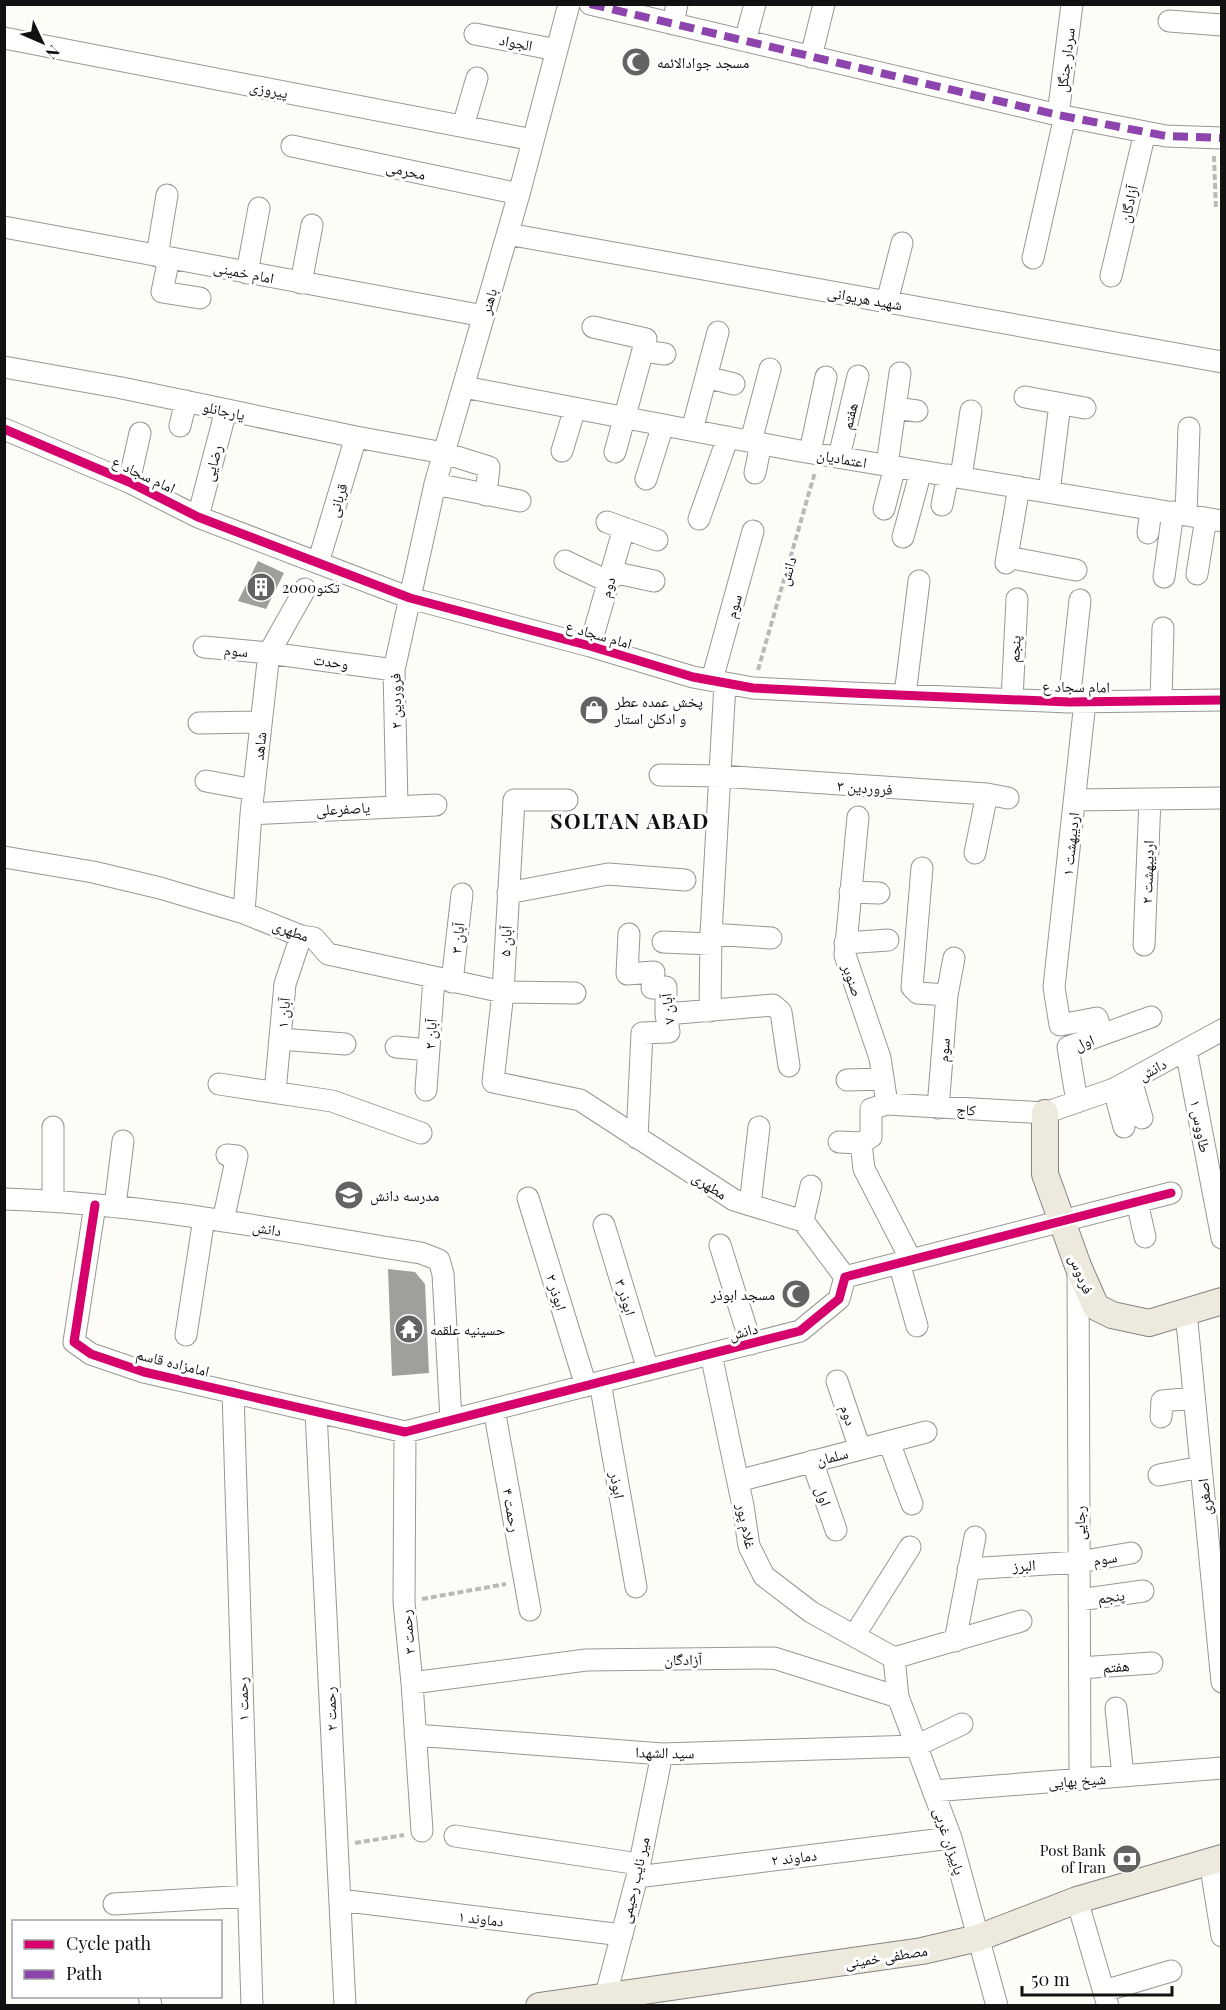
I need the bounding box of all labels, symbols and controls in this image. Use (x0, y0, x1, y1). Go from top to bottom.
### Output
north arrow (12, 12, 72, 72)
street label: سردار جنگل (1051, 26, 1080, 94)
street label: الجواد (498, 29, 534, 55)
text: N (41, 41, 65, 65)
mosque icon: مسجد جوادالائمه (620, 46, 652, 78)
place label: مسجد جوادالائمه (657, 52, 750, 72)
street label: پیروزی (248, 75, 290, 103)
street label: محرمی (384, 156, 428, 185)
street label: آزادگان (1114, 182, 1143, 225)
street label: امام خمینی (212, 256, 276, 289)
street label: شهید هریوانی (826, 282, 904, 315)
street label: باهنر (475, 286, 501, 317)
street label: یارجانلو (201, 396, 247, 424)
street label: هفتم (836, 401, 863, 432)
street label: رضایی (198, 442, 227, 484)
street label: اعتمادیان (815, 444, 869, 473)
street label: امام سجاد ع (109, 451, 179, 498)
street label: قربانی (322, 480, 353, 520)
street label: دانش (773, 554, 802, 588)
building icon: تکنو2000 (245, 571, 277, 603)
street label: دوم (595, 574, 620, 600)
place label: تکنو2000 (282, 577, 340, 597)
street label: سوم (720, 591, 747, 621)
street label: امام سجاد ع (563, 615, 634, 654)
street label: پنجم (1003, 635, 1026, 663)
street label: سوم (223, 639, 249, 662)
street label: وحدت (312, 649, 350, 673)
street label: فروردین ۲ (385, 673, 406, 729)
street label: امام سجاد ع (1042, 675, 1110, 698)
place label: پخش عمده عطر و ادکلن استار (614, 691, 703, 729)
shop icon: پخش عمده عطر و ادکلن استار (578, 694, 610, 726)
street label: شاهد (248, 731, 270, 761)
street label: فروردین ۳ (836, 775, 894, 800)
street label: یاصفرعلی (315, 797, 371, 820)
district label: SOLTAN ABAD (550, 806, 710, 834)
street label: اردیبهشت ۱ (1057, 811, 1083, 877)
street label: اردیبهشت ۲ (1136, 840, 1158, 904)
street label: مطهری (270, 914, 312, 947)
street label: آبان ۳ (445, 920, 470, 954)
street label: آبان ۵ (494, 924, 517, 957)
street label: صنوبر (838, 960, 868, 999)
street label: آبان ۷ (655, 991, 680, 1025)
street label: آبان ۱ (272, 996, 295, 1029)
street label: آبان ۲ (419, 1017, 442, 1050)
street label: اول (1071, 1029, 1097, 1056)
street label: سوم (932, 1037, 955, 1063)
street label: دانش (1134, 1053, 1170, 1086)
street label: طاووس ۱ (1185, 1098, 1216, 1154)
street label: کاج (956, 1099, 976, 1120)
street label: مطهری (688, 1166, 731, 1204)
school or university icon: مدرسه دانش (333, 1179, 365, 1211)
place label: مدرسه دانش (370, 1185, 439, 1206)
street label: دانش (251, 1216, 283, 1241)
street label: فردوس (1064, 1251, 1099, 1297)
street label: ابوذر ۲ (542, 1271, 572, 1313)
street label: ابوذر ۳ (611, 1276, 641, 1318)
mosque icon: مسجد ابوذر (780, 1278, 812, 1310)
place label: مسجد ابوذر (710, 1284, 775, 1304)
temple icon: حسینیه علقمه (393, 1313, 425, 1345)
street label: دانش (726, 1318, 760, 1345)
place label: حسینیه علقمه (430, 1319, 506, 1339)
street label: امامزاده قاسم (134, 1343, 212, 1382)
street label: دوم (835, 1402, 862, 1428)
street label: سلمان (814, 1442, 850, 1471)
street label: ابوذر (606, 1469, 630, 1500)
street label: اصغری (1192, 1477, 1217, 1516)
street label: اول (810, 1484, 837, 1509)
street label: رحمت ۴ (498, 1486, 526, 1534)
street label: غلام پور (731, 1501, 762, 1551)
street label: رجایی (1069, 1506, 1090, 1540)
street label: سوم (1091, 1546, 1119, 1571)
street label: البرز (1011, 1554, 1036, 1576)
street label: پنجم (1096, 1584, 1126, 1609)
street label: رحمت ۳ (395, 1609, 419, 1655)
street label: آزادگان (664, 1649, 703, 1670)
street label: هفتم (1102, 1655, 1130, 1678)
street label: رحمت ۱ (231, 1676, 253, 1721)
street label: رحمت ۲ (319, 1686, 341, 1732)
street label: سید الشهدا (635, 1741, 695, 1763)
street label: شیخ بهایی (1047, 1768, 1107, 1793)
street label: پاییزان غربی (929, 1805, 970, 1878)
street label: میر نایب رحیمی (614, 1835, 655, 1926)
place label: Post Bank of Iran (1040, 1840, 1107, 1877)
bank icon: Post Bank of Iran (1111, 1843, 1143, 1875)
street label: دماوند ۲ (770, 1844, 818, 1870)
street label: دماوند ۱ (457, 1905, 505, 1931)
legend (12, 1920, 222, 1998)
text: Cycle path (66, 1931, 151, 1955)
street label: مصطفی خمینی (843, 1940, 929, 1973)
scale bar (1022, 1959, 1172, 1997)
text: Path (66, 1961, 103, 1985)
text: 50 m (1031, 1967, 1070, 1991)

